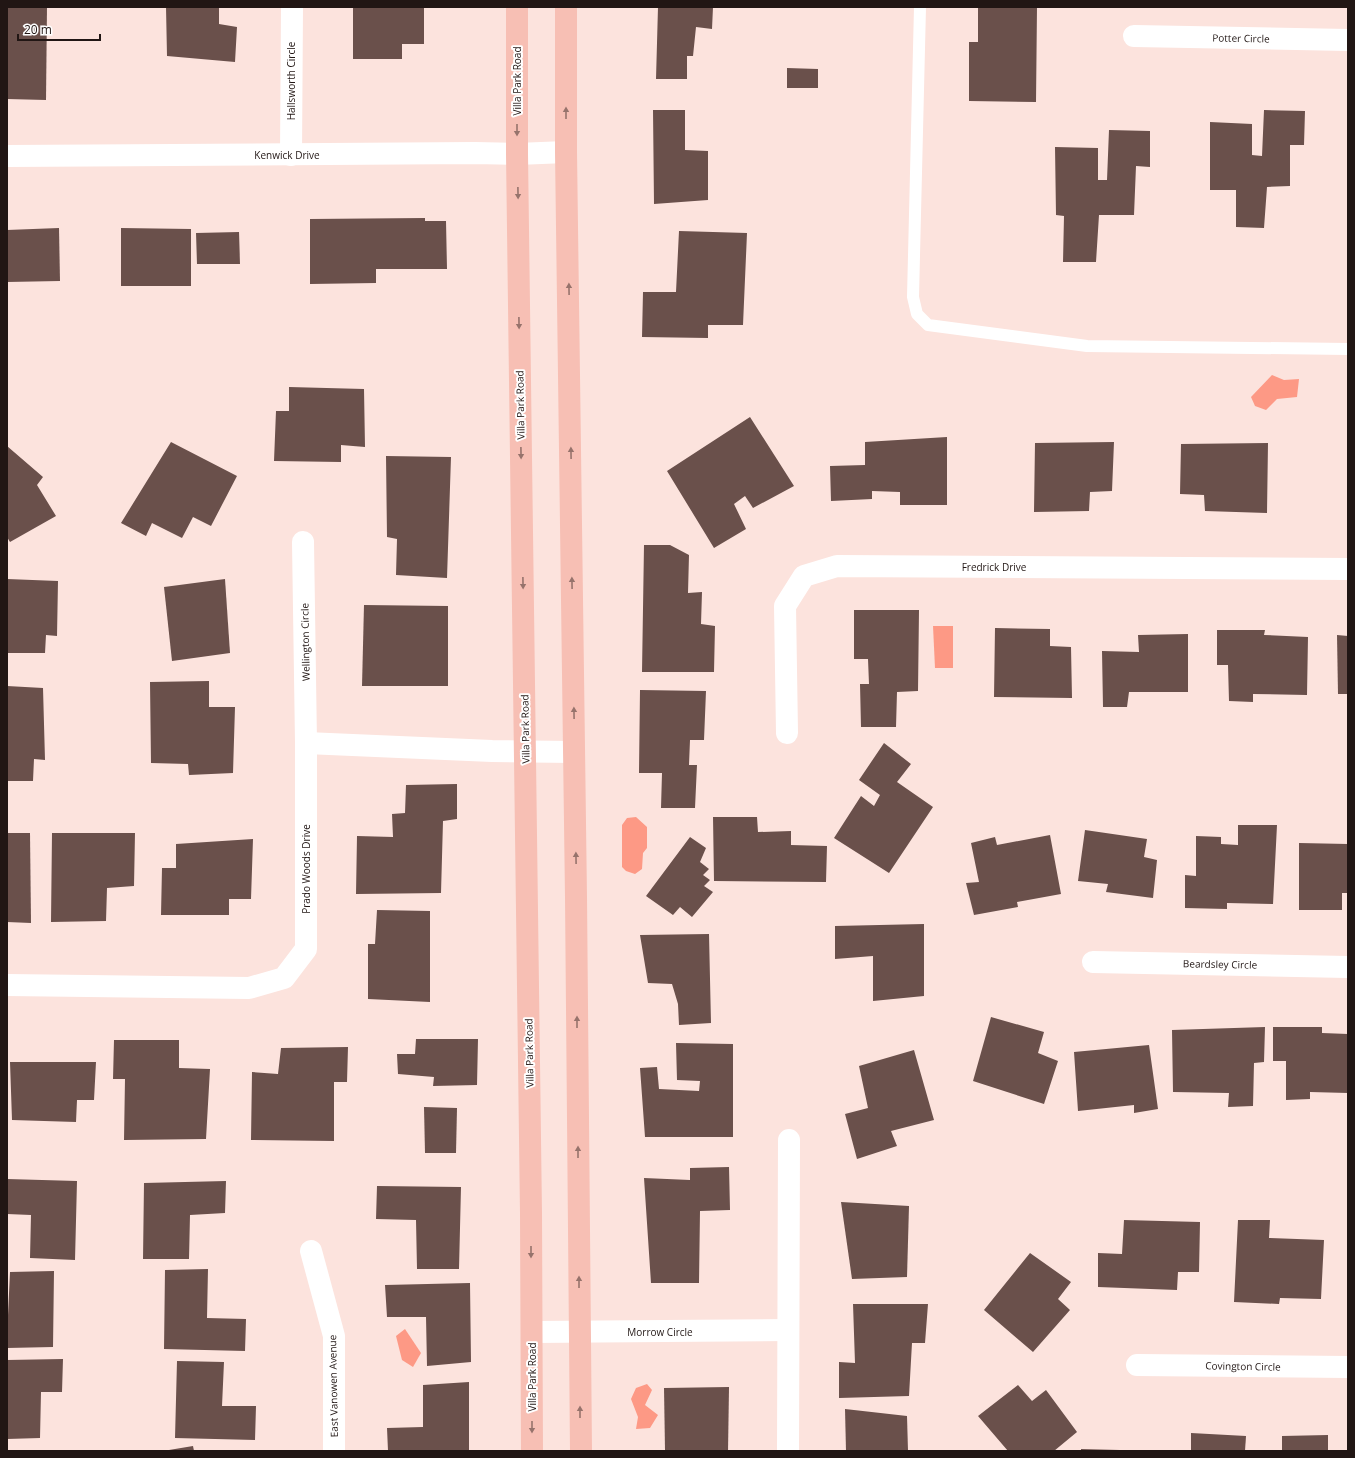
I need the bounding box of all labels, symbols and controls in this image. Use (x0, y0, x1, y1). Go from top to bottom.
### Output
scale bar (18, 16, 100, 42)
text: 20 m (24, 21, 52, 38)
street label: Potter Circle (1212, 31, 1270, 46)
street label: Hallsworth Circle (284, 41, 298, 120)
street label: Villa Park Road (510, 46, 524, 116)
one-way arrow (563, 106, 569, 119)
one-way arrow (514, 124, 520, 137)
street label: Kenwick Drive (254, 148, 320, 162)
one-way arrow (514, 187, 521, 199)
one-way arrow (565, 283, 572, 295)
one-way arrow (516, 317, 522, 330)
street label: Villa Park Road (512, 370, 528, 440)
one-way arrow (568, 446, 574, 459)
one-way arrow (518, 447, 524, 460)
street label: Fredrick Drive (962, 560, 1027, 574)
one-way arrow (569, 576, 575, 589)
one-way arrow (520, 577, 526, 590)
street label: Wellington Circle (297, 602, 313, 681)
street label: Villa Park Road (517, 694, 533, 764)
one-way arrow (571, 706, 577, 719)
street label: Prado Woods Drive (299, 824, 313, 914)
one-way arrow (572, 852, 579, 864)
street label: Beardsley Circle (1183, 956, 1258, 972)
one-way arrow (574, 1015, 580, 1028)
street label: Villa Park Road (521, 1018, 537, 1088)
one-way arrow (575, 1145, 581, 1158)
one-way arrow (528, 1246, 534, 1259)
one-way arrow (576, 1275, 582, 1288)
street label: Morrow Circle (627, 1325, 693, 1339)
street label: East Vanowen Avenue (325, 1334, 341, 1437)
street label: Villa Park Road (525, 1342, 539, 1412)
street label: Covington Circle (1205, 1358, 1281, 1374)
one-way arrow (577, 1405, 583, 1418)
one-way arrow (529, 1421, 535, 1434)

